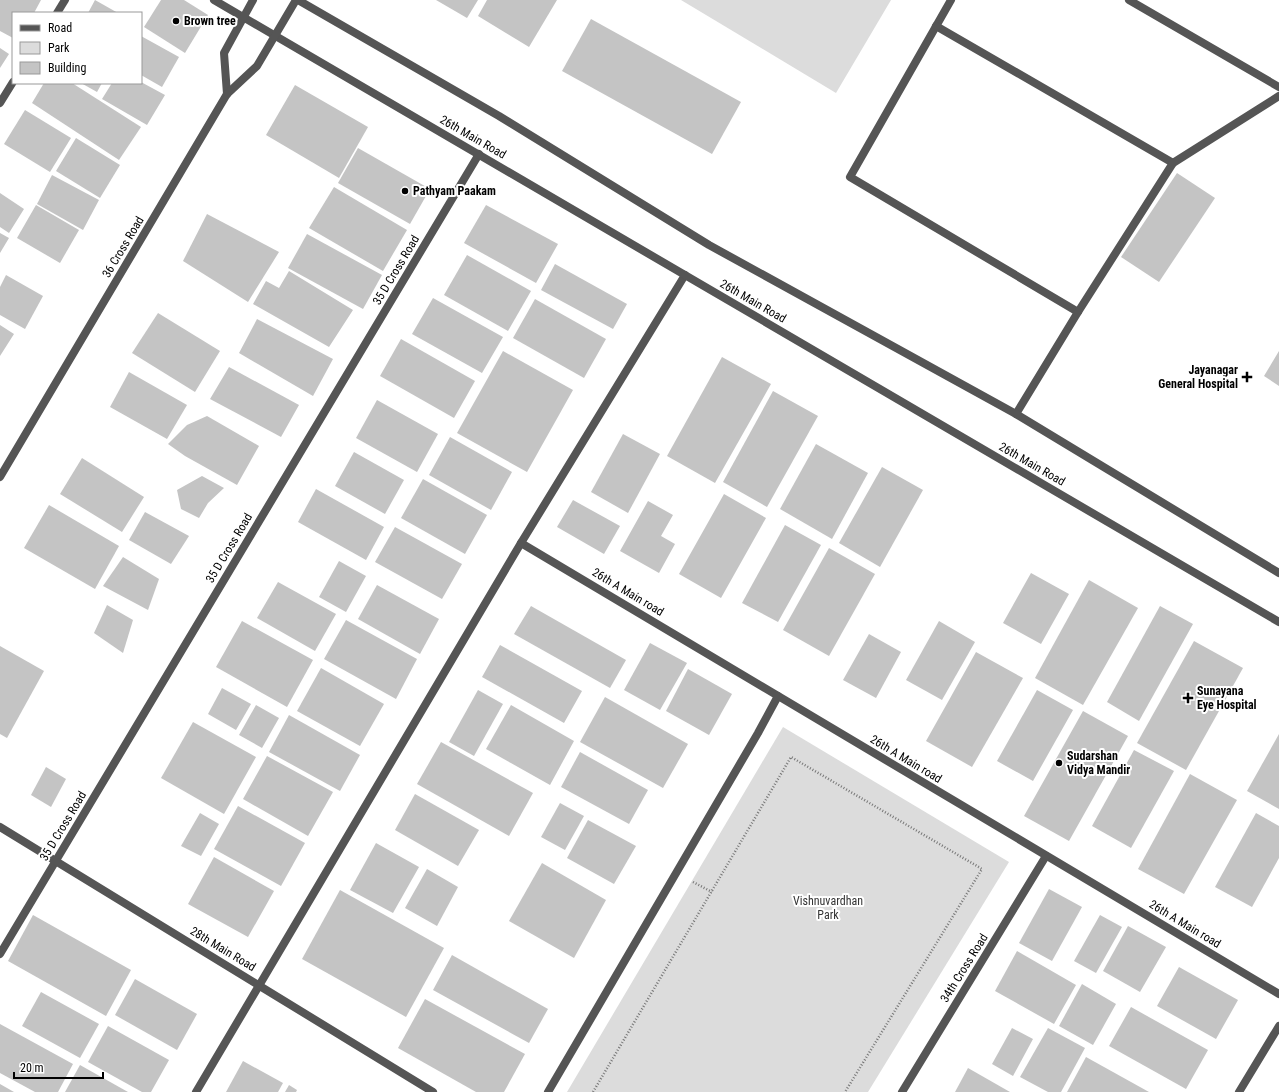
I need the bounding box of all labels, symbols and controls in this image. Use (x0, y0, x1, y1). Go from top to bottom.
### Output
legend (12, 12, 142, 84)
place label: Brown tree (184, 14, 236, 28)
marker: Brown tree (171, 16, 181, 26)
text: Road (48, 21, 72, 35)
text: Park (48, 41, 70, 55)
text: Building (48, 61, 86, 75)
street label: 26th Main Road (437, 112, 509, 162)
place label: Pathyam Paakam (413, 184, 496, 198)
marker: Pathyam Paakam (400, 186, 410, 196)
street label: 36 Cross Road (99, 214, 147, 280)
street label: 35 D Cross Road (370, 233, 422, 307)
street label: 26th Main Road (717, 276, 789, 326)
place label: Jayanagar General Hospital (1158, 363, 1238, 391)
marker: Jayanagar General Hospital (1241, 371, 1253, 383)
street label: 26th Main Road (996, 439, 1068, 489)
street label: 35 D Cross Road (203, 511, 255, 585)
street label: 26th A Main road (590, 565, 666, 619)
place label: Sunayana Eye Hospital (1197, 684, 1257, 712)
marker: Sunayana Eye Hospital (1182, 692, 1194, 704)
street label: 26th A Main road (868, 732, 944, 786)
place label: Sudarshan Vidya Mandir (1067, 749, 1130, 777)
marker: Sudarshan Vidya Mandir (1054, 758, 1064, 768)
street label: 35 D Cross Road (37, 789, 89, 863)
park label: Vishnuvardhan Park (793, 894, 863, 922)
street label: 26th A Main road (1147, 897, 1223, 951)
street label: 28th Main Road (188, 924, 258, 974)
street label: 34th Cross Road (937, 931, 991, 1005)
scale bar (14, 1054, 103, 1080)
text: 20 m (20, 1061, 44, 1075)

